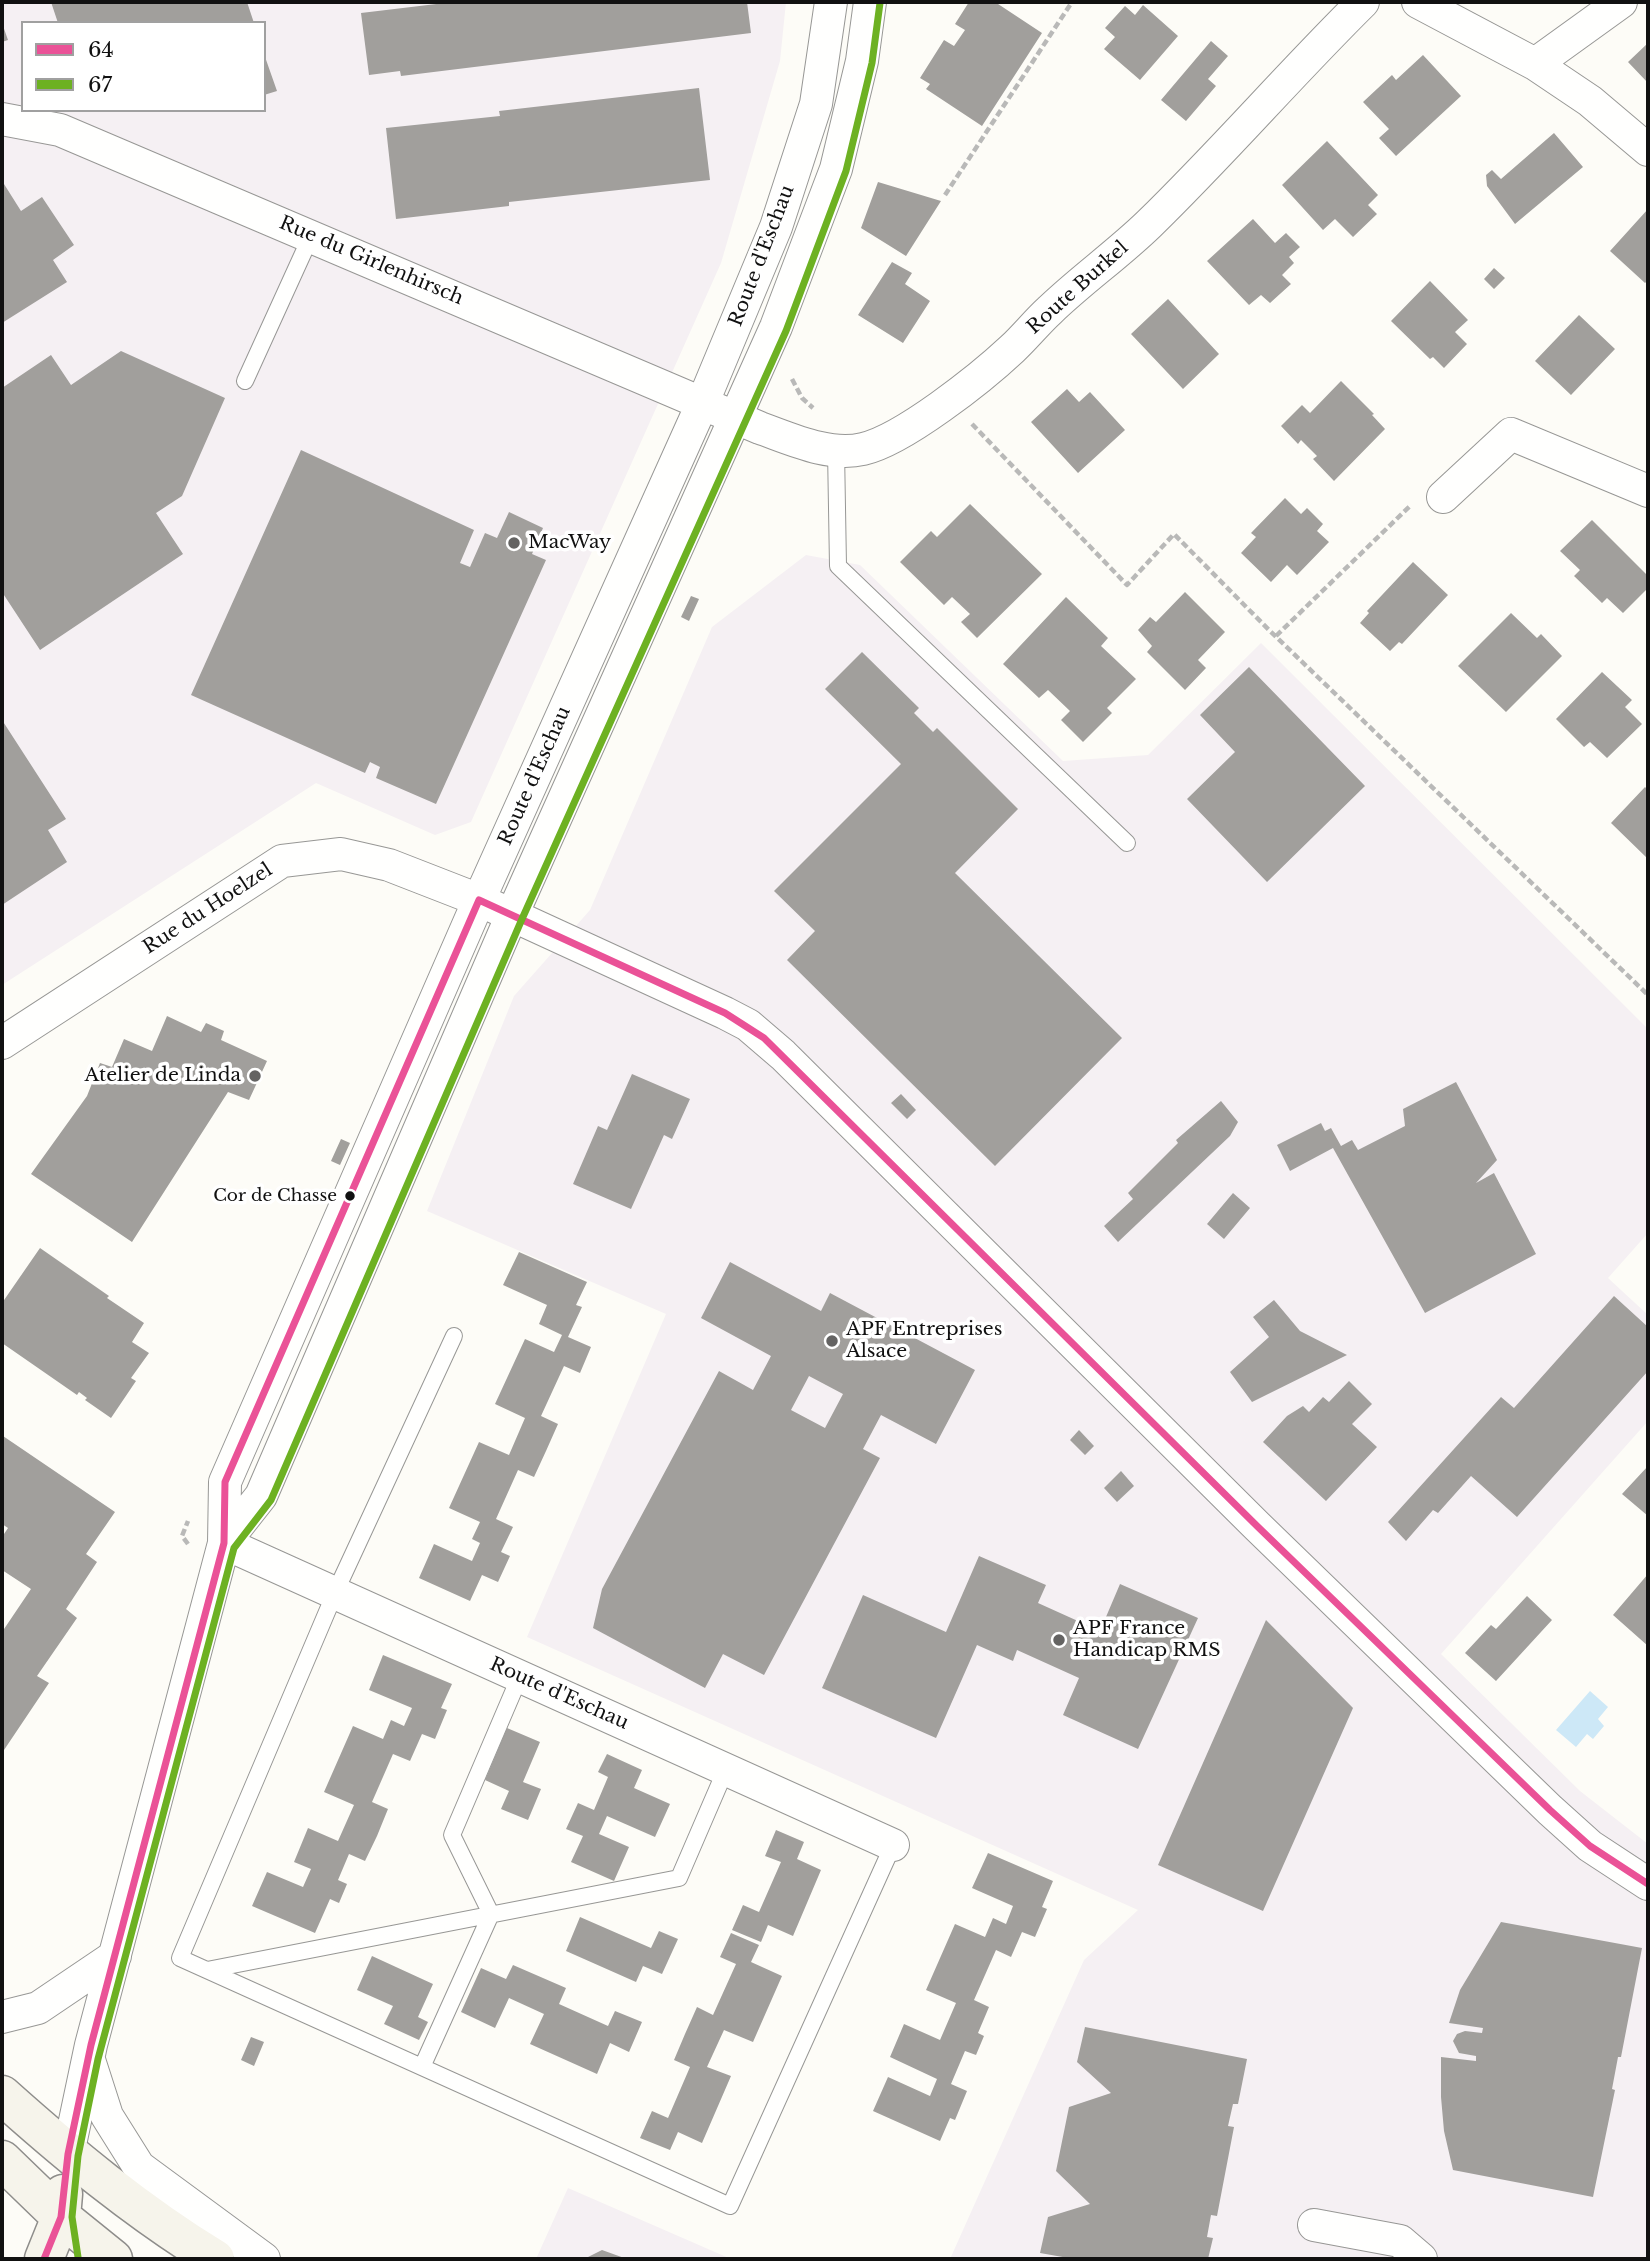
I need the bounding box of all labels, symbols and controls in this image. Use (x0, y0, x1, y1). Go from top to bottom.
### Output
legend (21, 21, 266, 112)
text: 64 (88, 37, 114, 63)
text: 67 (88, 72, 112, 98)
street label: Route d'Eschau (725, 182, 799, 330)
street label: Rue du Girlenhirsch (276, 212, 466, 310)
street label: Route Burkel (1023, 237, 1133, 339)
place label: MacWay (528, 532, 611, 554)
marker: MacWay (506, 535, 522, 551)
street label: Route d'Eschau (494, 703, 576, 849)
street label: Rue du Hoelzel (139, 859, 277, 959)
place label: Atelier de Linda (84, 1065, 241, 1087)
marker: Atelier de Linda (247, 1068, 263, 1084)
place label: Cor de Chasse (213, 1186, 337, 1206)
marker: Cor de Chasse (343, 1189, 357, 1203)
place label: APF Entreprises Alsace (846, 1319, 1002, 1363)
marker: APF Entreprises Alsace (824, 1333, 840, 1349)
place label: APF France Handicap RMS (1073, 1618, 1220, 1662)
marker: APF France Handicap RMS (1051, 1632, 1067, 1648)
street label: Route d'Eschau (486, 1653, 632, 1735)

